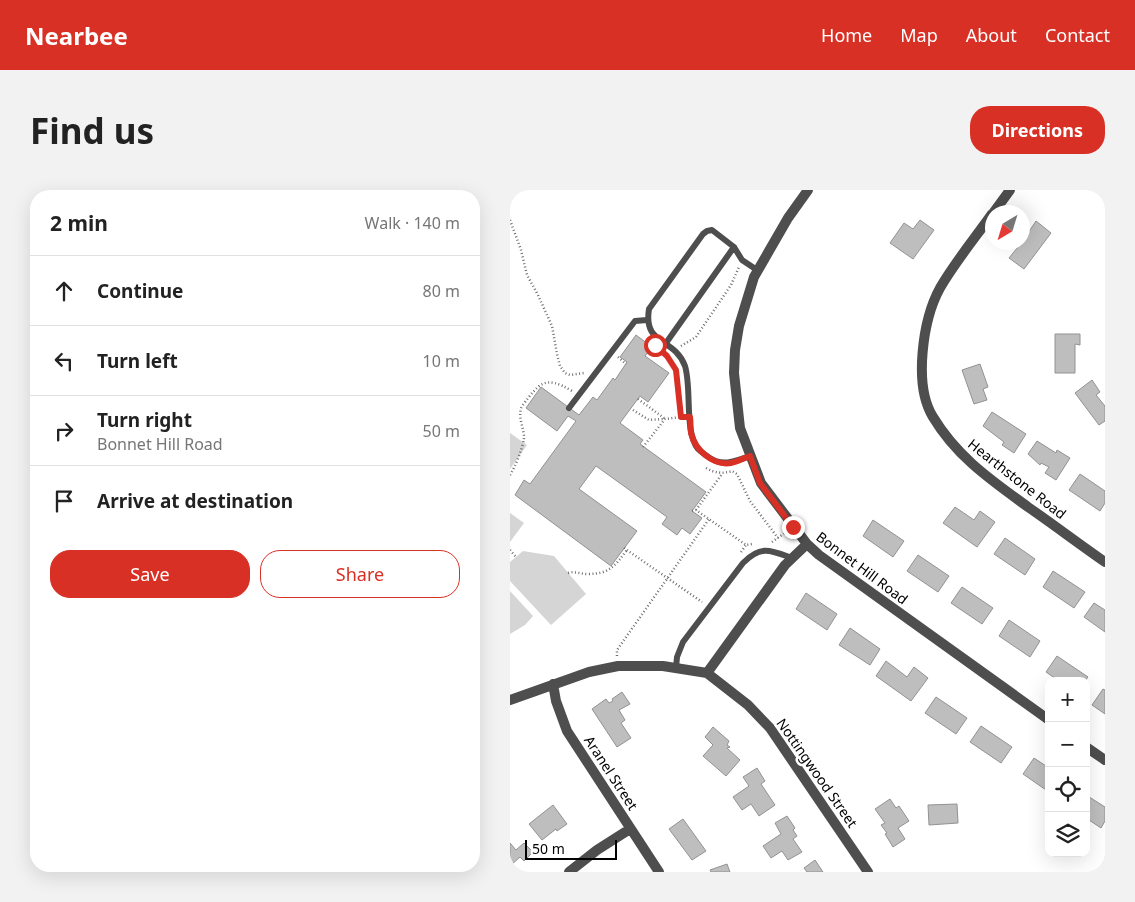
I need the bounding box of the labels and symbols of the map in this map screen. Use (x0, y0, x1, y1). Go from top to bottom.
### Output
north arrow (985, 205, 1030, 250)
route start (644, 334, 667, 357)
street label: Hearthstone Road (964, 434, 1070, 523)
route end (782, 516, 805, 539)
street label: Bonnet Hill Road (813, 527, 912, 608)
street label: Nottingwood Street (773, 714, 862, 831)
street label: Aranel Street (580, 732, 643, 814)
scale bar (525, 837, 618, 860)

